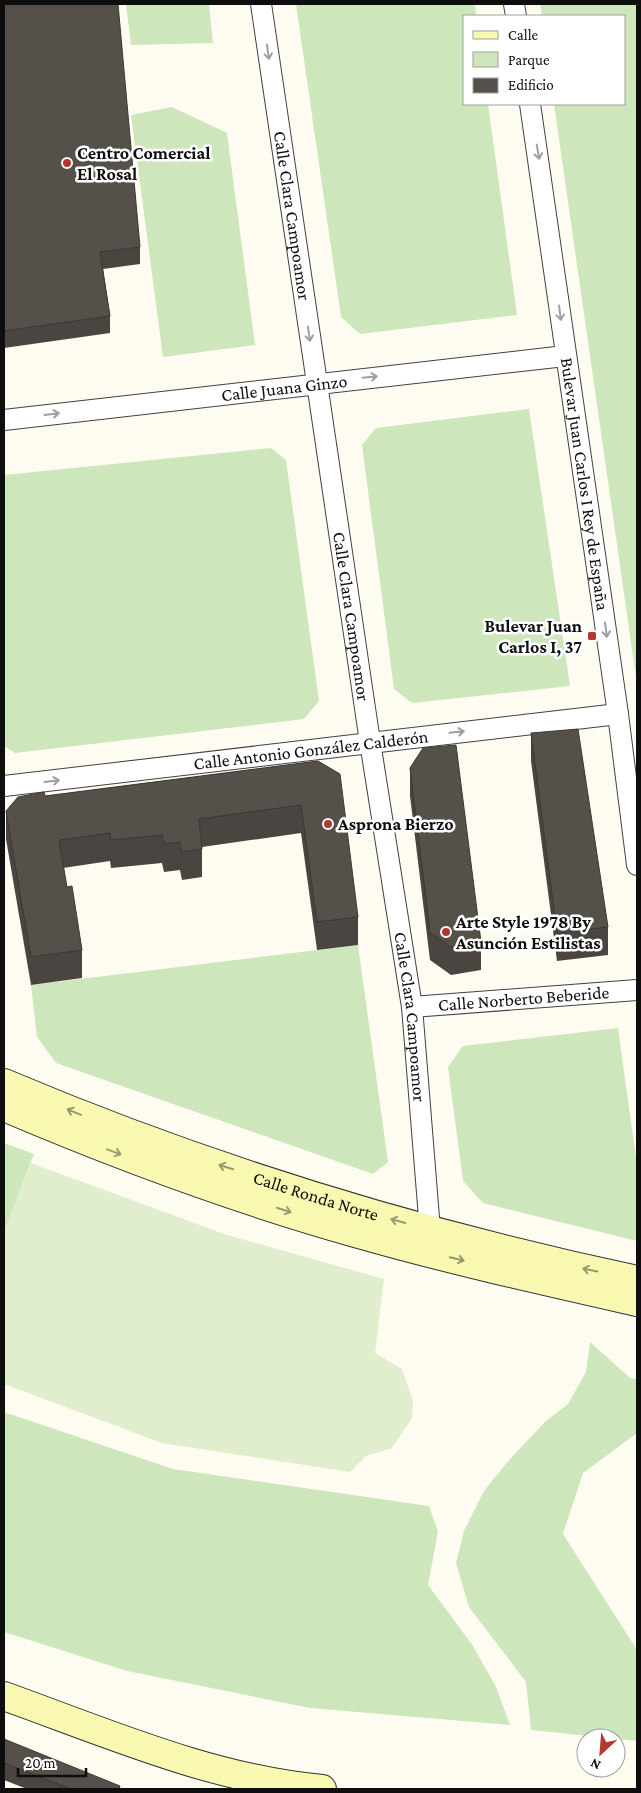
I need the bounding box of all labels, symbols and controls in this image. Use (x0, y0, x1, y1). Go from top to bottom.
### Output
legend (463, 15, 626, 105)
text: Calle (508, 27, 539, 43)
one-way arrow (263, 44, 273, 60)
text: Parque (508, 52, 550, 69)
text: Edificio (508, 77, 554, 93)
street label: Calle Clara Campoamor (270, 130, 315, 302)
place label: Centro Comercial El Rosal (77, 143, 210, 184)
one-way arrow (534, 143, 544, 159)
marker: Centro Comercial El Rosal (61, 157, 73, 169)
one-way arrow (555, 305, 565, 321)
one-way arrow (305, 326, 315, 342)
street label: Bulevar Juan Carlos I Rey de España (557, 356, 613, 612)
street label: Calle Juana Ginzo (220, 371, 348, 405)
one-way arrow (362, 372, 378, 382)
one-way arrow (44, 409, 60, 419)
street label: Calle Clara Campoamor (329, 530, 374, 703)
place label: Bulevar Juan Carlos I, 37 (484, 616, 583, 657)
one-way arrow (601, 621, 611, 637)
marker: Bulevar Juan Carlos I, 37 (586, 630, 598, 642)
street label: Calle Antonio González Calderón (192, 726, 430, 774)
one-way arrow (448, 727, 464, 737)
one-way arrow (44, 775, 60, 785)
place label: Asprona Bierzo (337, 814, 454, 834)
marker: Asprona Bierzo (322, 818, 334, 830)
place label: Arte Style 1978 By Asunción Estilistas (455, 912, 601, 953)
marker: Arte Style 1978 By Asunción Estilistas (440, 926, 452, 938)
street label: Calle Clara Campoamor (390, 931, 430, 1103)
street label: Calle Norberto Beberide (437, 982, 610, 1015)
one-way arrow (67, 1107, 82, 1117)
one-way arrow (106, 1148, 121, 1157)
one-way arrow (219, 1162, 235, 1172)
street label: Calle Ronda Norte (251, 1167, 381, 1225)
one-way arrow (276, 1206, 291, 1215)
one-way arrow (391, 1215, 407, 1225)
one-way arrow (449, 1254, 465, 1264)
one-way arrow (582, 1265, 598, 1274)
north arrow (576, 1728, 626, 1778)
scale bar (18, 1746, 85, 1778)
text: 20 m (25, 1755, 56, 1771)
text: N (587, 1755, 603, 1774)

